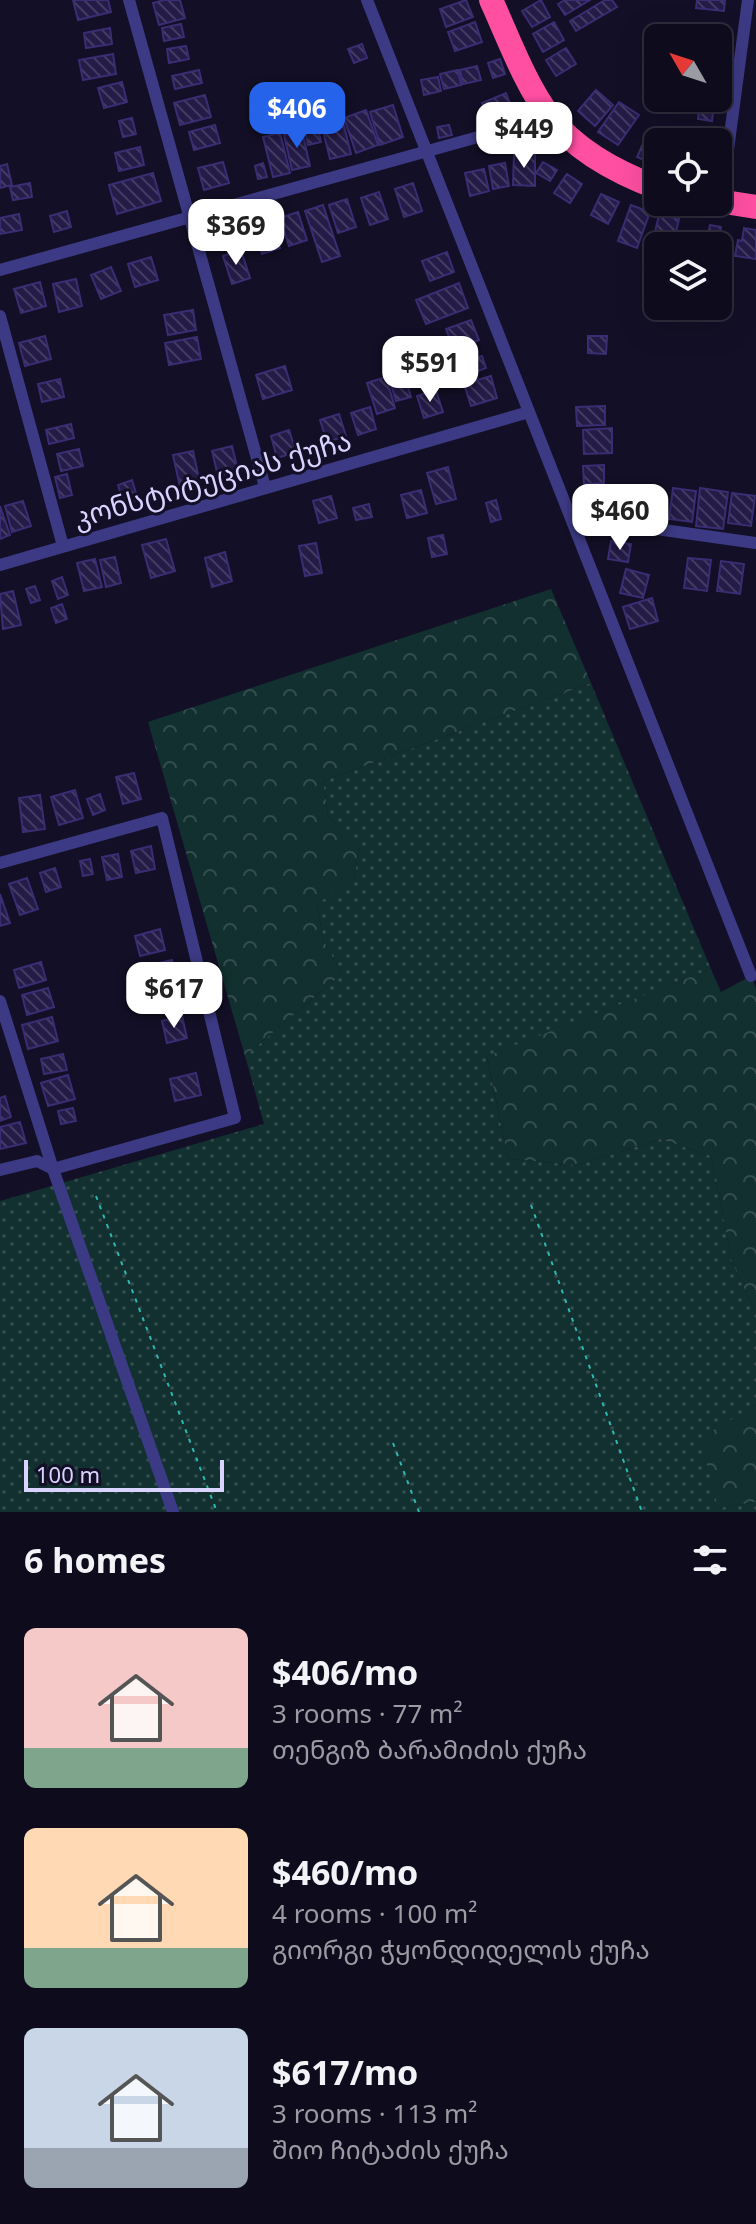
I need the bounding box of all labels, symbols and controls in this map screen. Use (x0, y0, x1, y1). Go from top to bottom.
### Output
north arrow (644, 24, 732, 112)
map controls (644, 24, 732, 320)
pin: $406 (250, 82, 344, 150)
text: $406 (267, 90, 327, 126)
pin: $449 (477, 102, 571, 170)
text: $449 (494, 110, 554, 146)
button: locate (644, 128, 732, 216)
pin: $369 (189, 199, 283, 267)
text: $369 (206, 207, 266, 243)
button: layers (644, 232, 732, 320)
pin: $591 (383, 336, 477, 404)
text: $591 (400, 344, 460, 380)
street label: კონსტიტუციას ქუჩა (68, 420, 356, 536)
pin: $460 (573, 484, 667, 552)
text: $460 (590, 492, 650, 528)
pin: $617 (127, 962, 221, 1030)
text: $617 (144, 970, 204, 1006)
scale bar (24, 1456, 224, 1492)
text: 100 m (36, 1459, 100, 1489)
text: 6 homes (24, 1537, 166, 1583)
icon: filters (688, 1538, 732, 1582)
text: $406/mo (272, 1649, 418, 1695)
icon: home (88, 1660, 184, 1756)
text: 3 rooms · 77 m² (272, 1695, 462, 1731)
text: თენგიზ ბარამიძის ქუჩა (272, 1731, 587, 1767)
text: $460/mo (272, 1849, 418, 1895)
icon: home (88, 1860, 184, 1956)
text: 4 rooms · 100 m² (272, 1895, 477, 1931)
text: გიორგი ჭყონდიდელის ქუჩა (272, 1931, 650, 1967)
text: $617/mo (272, 2049, 418, 2095)
icon: home (88, 2060, 184, 2156)
text: 3 rooms · 113 m² (272, 2095, 477, 2131)
text: შიო ჩიტაძის ქუჩა (272, 2131, 509, 2167)

